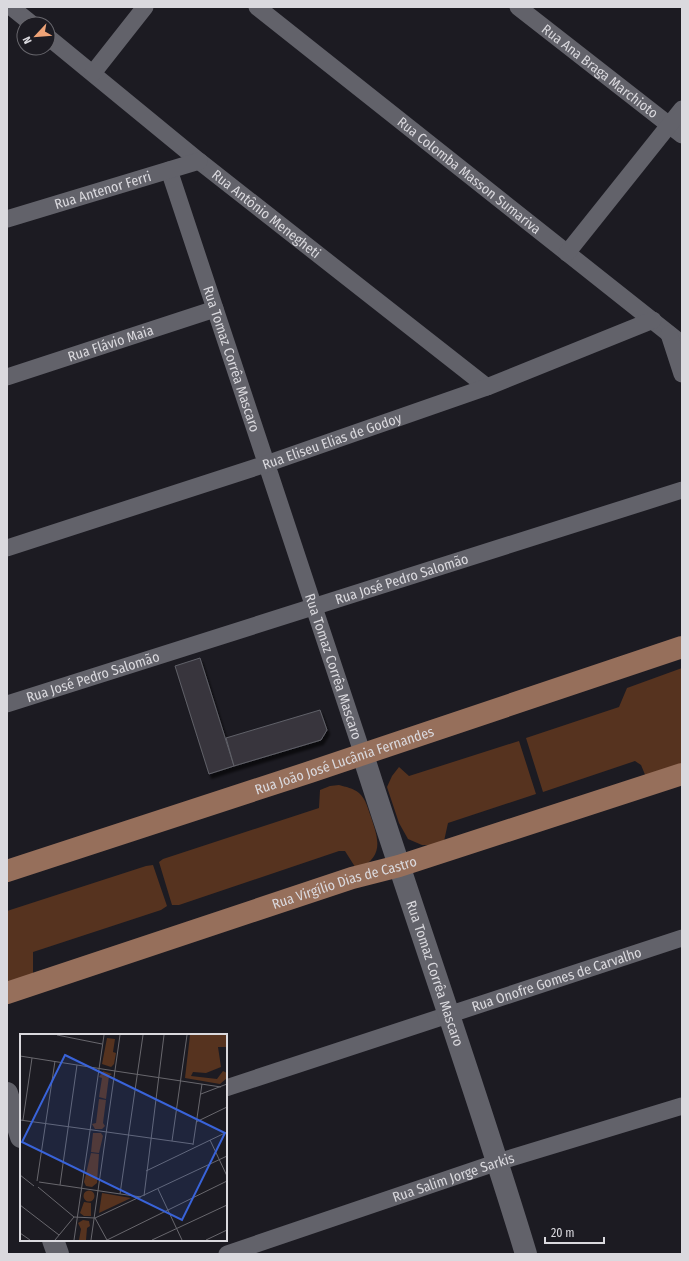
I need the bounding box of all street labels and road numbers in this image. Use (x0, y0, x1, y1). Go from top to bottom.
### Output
street label: Rua Ana Braga Marchioto (538, 20, 662, 122)
street label: Rua Colomba Masson Sumariva (394, 113, 545, 238)
street label: Rua Antônio Menegheti (209, 166, 324, 262)
street label: Rua Antenor Ferri (52, 167, 153, 213)
street label: Rua Tomaz Corrêa Mascaro (200, 284, 264, 434)
street label: Rua Flávio Maia (66, 321, 156, 365)
street label: Rua Eliseu Elias de Godoy (260, 409, 404, 473)
street label: Rua José Pedro Salomão (333, 550, 470, 608)
street label: Rua Tomaz Corrêa Mascaro (302, 591, 366, 742)
street label: Rua José Pedro Salomão (24, 648, 162, 706)
street label: Rua João José Lucânia Fernandes (253, 722, 436, 798)
street label: Rua Virgílio Dias de Castro (270, 852, 419, 913)
street label: Rua Tomaz Corrêa Mascaro (403, 898, 467, 1048)
street label: Rua Onofre Gomes de Carvalho (469, 943, 644, 1015)
street label: Rua Salim Jorge Sarkis (390, 1149, 516, 1206)

